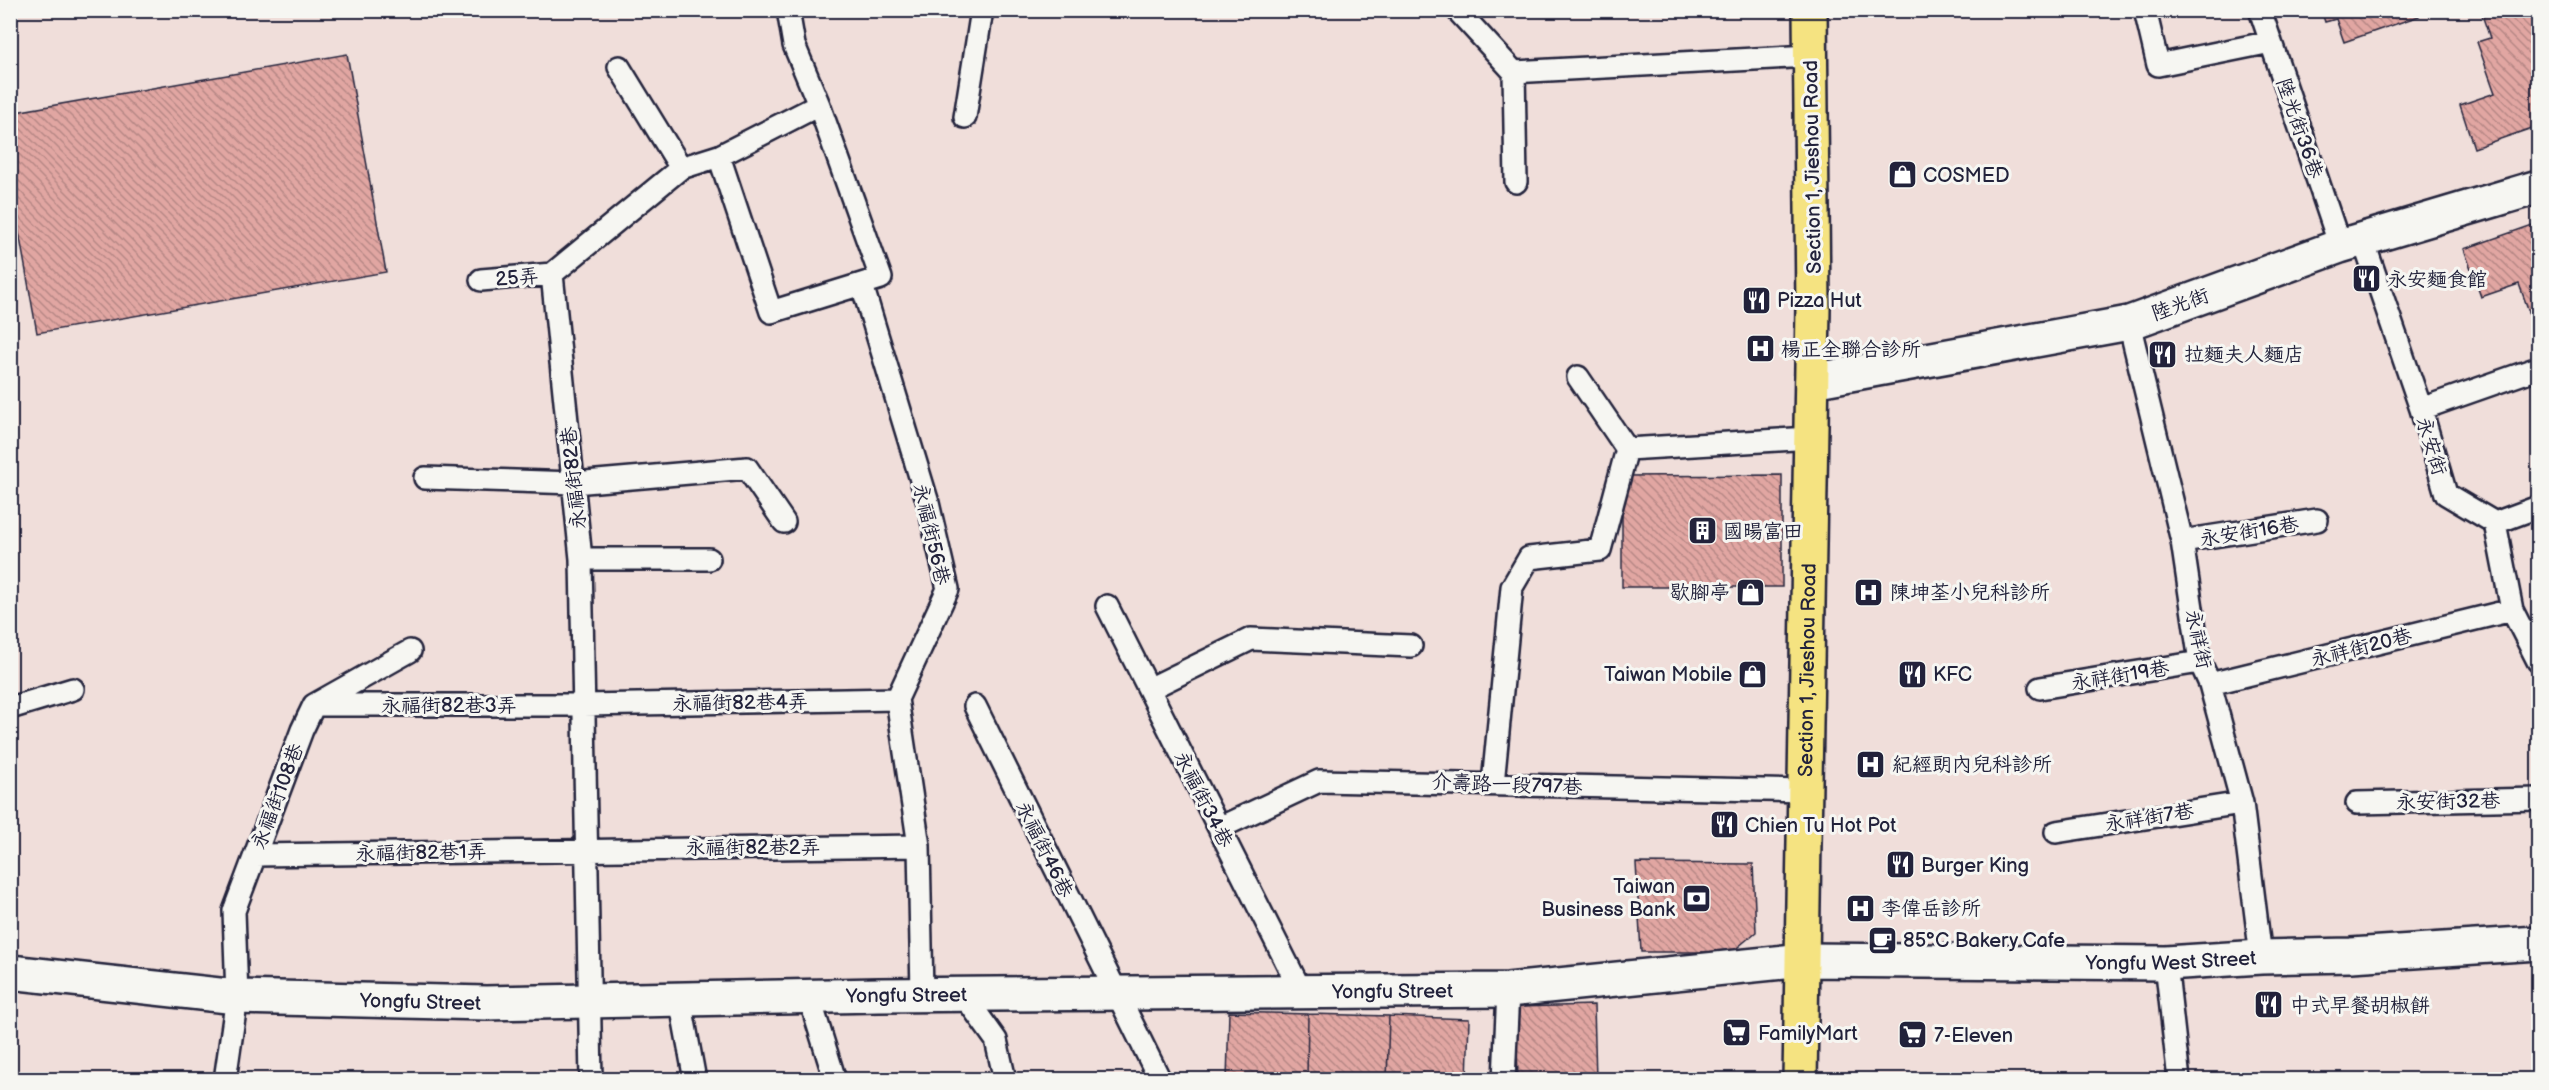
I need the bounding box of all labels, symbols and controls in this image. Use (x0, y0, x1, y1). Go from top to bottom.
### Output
street label: Section 1, Jieshou Road (1799, 60, 1827, 274)
street label: 陸光街36巷 (2271, 75, 2328, 183)
shop icon: COSMED (1886, 159, 1918, 191)
place label: COSMED (1923, 164, 2010, 188)
restaurant icon: 永安麵食館 (2350, 263, 2382, 295)
street label: 25弄 (494, 264, 540, 292)
place label: 永安麵食館 (2387, 268, 2487, 292)
street label: 陸光街 (2148, 283, 2213, 326)
restaurant icon: Pizza Hut (1740, 284, 1772, 316)
place label: Pizza Hut (1777, 289, 1862, 313)
hospital icon: 楊正全聯合診所 (1744, 333, 1776, 365)
place label: 楊正全聯合診所 (1781, 338, 1921, 362)
restaurant icon: 拉麵夫人麵店 (2147, 338, 2179, 370)
place label: 拉麵夫人麵店 (2184, 343, 2304, 367)
street label: 永安街 (2411, 414, 2451, 478)
street label: 永福街82巷 (557, 424, 591, 531)
street label: 永福街56巷 (908, 481, 955, 588)
street label: 永安街16巷 (2198, 512, 2301, 552)
building icon: 國暘富田 (1686, 515, 1718, 547)
place label: 國暘富田 (1723, 520, 1803, 544)
street label: Section 1, Jieshou Road (1794, 563, 1822, 777)
shop icon: 歇腳亭 (1735, 576, 1767, 608)
hospital icon: 陳坤荃小兒科診所 (1853, 576, 1885, 608)
place label: 歇腳亭 (1670, 581, 1730, 605)
place label: 陳坤荃小兒科診所 (1890, 581, 2050, 605)
street label: 永祥街 (2180, 607, 2216, 671)
street label: 永祥街20巷 (2308, 624, 2415, 672)
street label: 永祥街19巷 (2069, 656, 2172, 696)
shop icon: Taiwan Mobile (1737, 658, 1769, 690)
restaurant icon: KFC (1896, 658, 1928, 690)
place label: Taiwan Mobile (1604, 663, 1732, 687)
place label: KFC (1933, 663, 1972, 687)
street label: 永福街82巷4弄 (672, 690, 808, 716)
street label: 永福街82巷3弄 (381, 694, 517, 718)
street label: 永福街108巷 (247, 739, 309, 853)
street label: 永福街34巷 (1169, 747, 1238, 852)
hospital icon: 紀經朗內兒科診所 (1855, 748, 1887, 780)
place label: 紀經朗內兒科診所 (1892, 753, 2052, 777)
street label: 介壽路一段797巷 (1431, 770, 1584, 800)
street label: 永安街32巷 (2396, 789, 2501, 815)
street label: 永福街46巷 (1010, 797, 1078, 903)
street label: 永祥街7巷 (2103, 799, 2196, 837)
restaurant icon: Chien Tu Hot Pot (1708, 809, 1740, 841)
place label: Chien Tu Hot Pot (1745, 814, 1896, 838)
street label: 永福街82巷2弄 (685, 836, 821, 860)
street label: 永福街82巷1弄 (355, 840, 487, 866)
restaurant icon: Burger King (1884, 849, 1916, 881)
place label: Burger King (1921, 854, 2029, 878)
place label: Taiwan Business Bank (1541, 875, 1675, 922)
bank icon: Taiwan Business Bank (1680, 882, 1712, 914)
hospital icon: 李偉岳診所 (1844, 892, 1876, 924)
place label: 李偉岳診所 (1881, 897, 1981, 921)
cafe icon: 85°C Bakery Cafe (1866, 924, 1898, 956)
place label: 85°C Bakery Cafe (1903, 929, 2065, 953)
street label: Yongfu West Street (2084, 946, 2257, 976)
street label: Yongfu Street (1331, 979, 1453, 1004)
street label: Yongfu Street (845, 983, 967, 1009)
street label: Yongfu Street (359, 989, 481, 1016)
restaurant icon: 中式早餐胡椒餅 (2253, 989, 2285, 1021)
place label: 中式早餐胡椒餅 (2290, 994, 2430, 1018)
supermarket icon: FamilyMart (1721, 1017, 1753, 1049)
supermarket icon: 7-Eleven (1897, 1019, 1929, 1051)
place label: FamilyMart (1758, 1022, 1858, 1046)
place label: 7-Eleven (1934, 1024, 2013, 1048)

